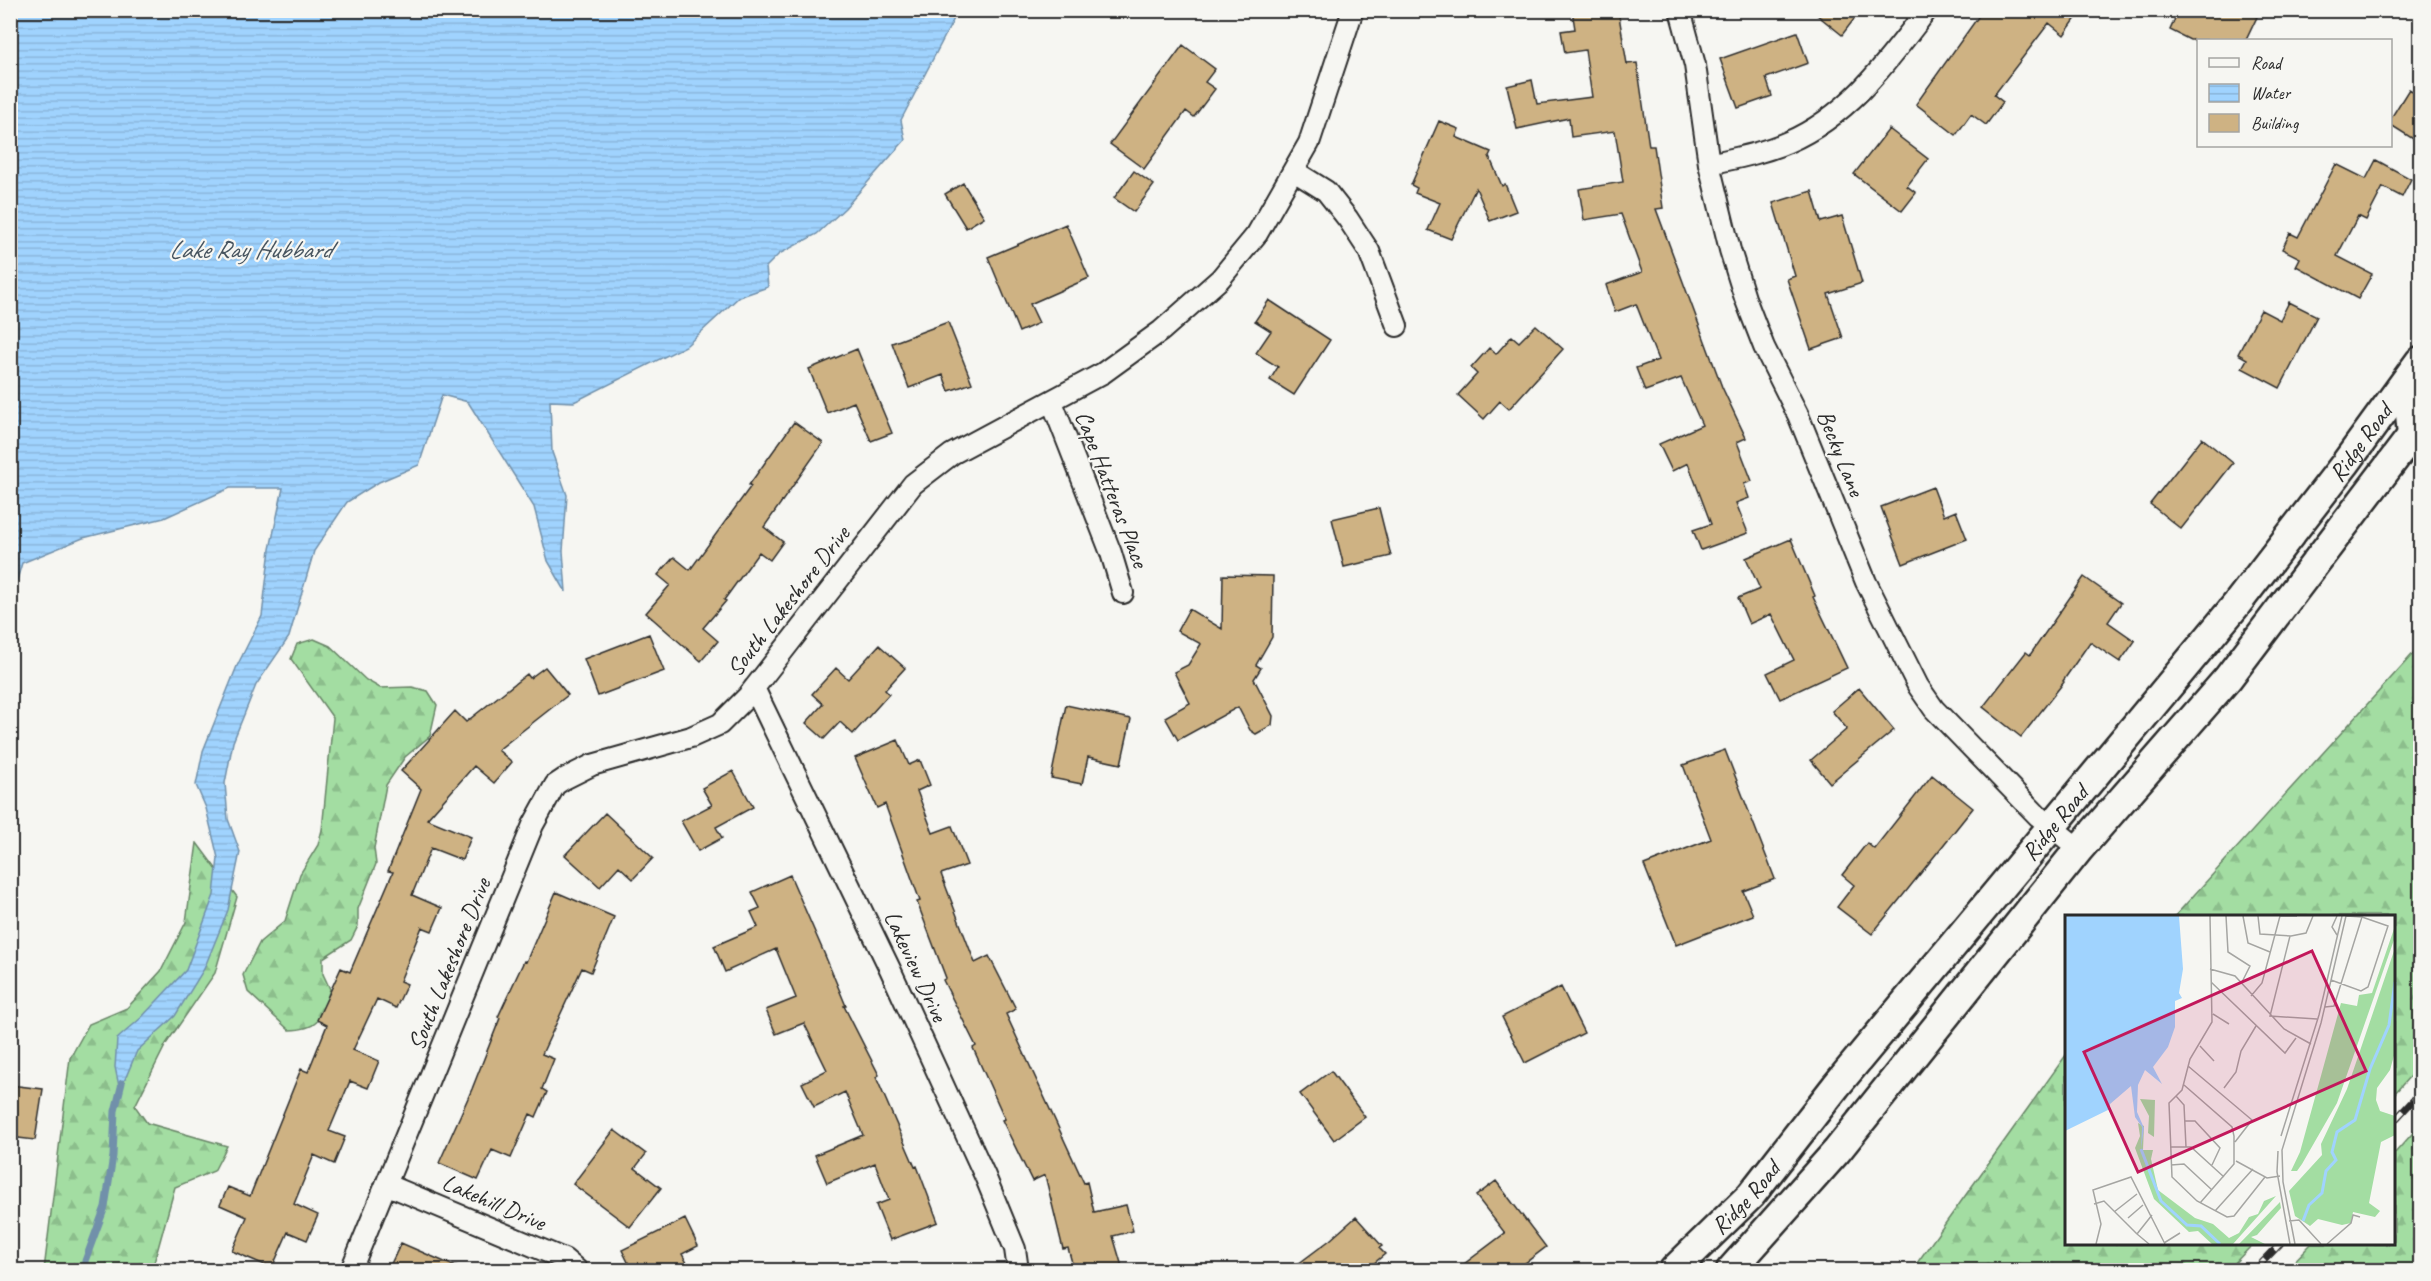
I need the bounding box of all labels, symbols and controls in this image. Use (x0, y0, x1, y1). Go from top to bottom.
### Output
legend (2197, 39, 2392, 147)
text: Road (2251, 52, 2284, 74)
text: Water (2251, 82, 2292, 104)
text: Building (2251, 112, 2300, 134)
water label: Lake Ray Hubbard (169, 233, 339, 266)
street label: Ridge Road (2322, 395, 2401, 488)
street label: Becky Lane (1810, 406, 1873, 502)
street label: Cape Hatteras Place (1068, 407, 1156, 574)
street label: South Lakeshore Drive (720, 518, 857, 682)
street label: Ridge Road (2015, 776, 2097, 867)
street label: South Lakeshore Drive (401, 872, 498, 1054)
street label: Lakeview Drive (877, 906, 956, 1028)
inset map (2065, 915, 2395, 1245)
street label: Ridge Road (1705, 1152, 1789, 1241)
street label: Lakehill Drive (438, 1167, 552, 1238)

